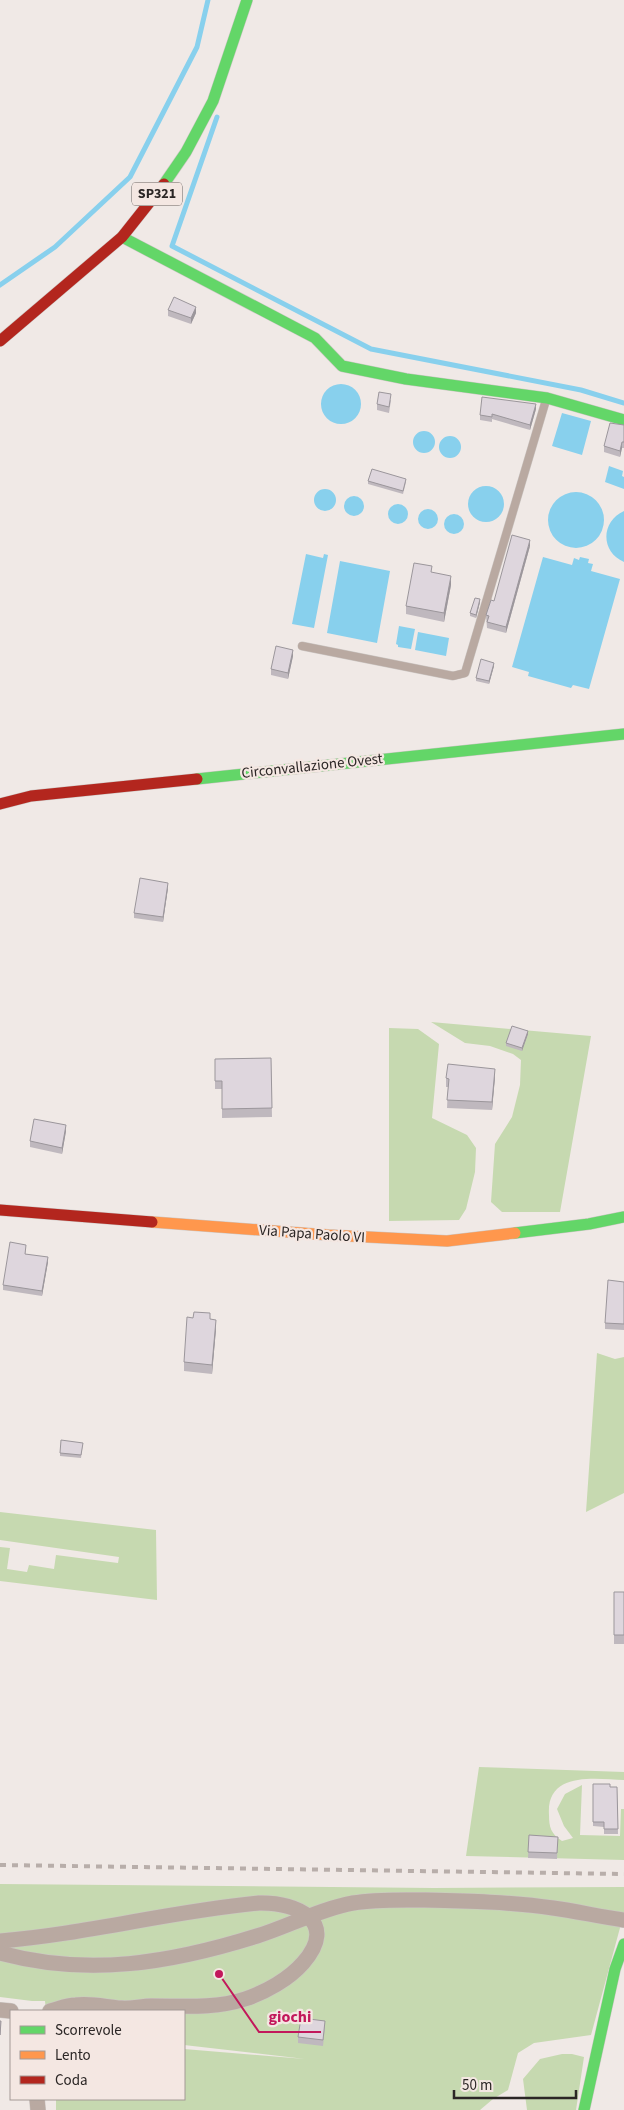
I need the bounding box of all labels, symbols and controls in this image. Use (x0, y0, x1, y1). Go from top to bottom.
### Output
road number: SP321 (132, 182, 182, 205)
street label: Circonvallazione Ovest (240, 748, 384, 784)
street label: Via Papa Paolo VI (258, 1220, 366, 1248)
callout: giochi (259, 2001, 321, 2032)
text: giochi (269, 2006, 311, 2028)
legend (10, 2010, 185, 2100)
text: Scorrevole (55, 2020, 122, 2041)
text: Lento (55, 2045, 91, 2066)
scale bar (454, 2068, 576, 2100)
text: Coda (55, 2070, 88, 2091)
text: 50 m (462, 2075, 492, 2096)

